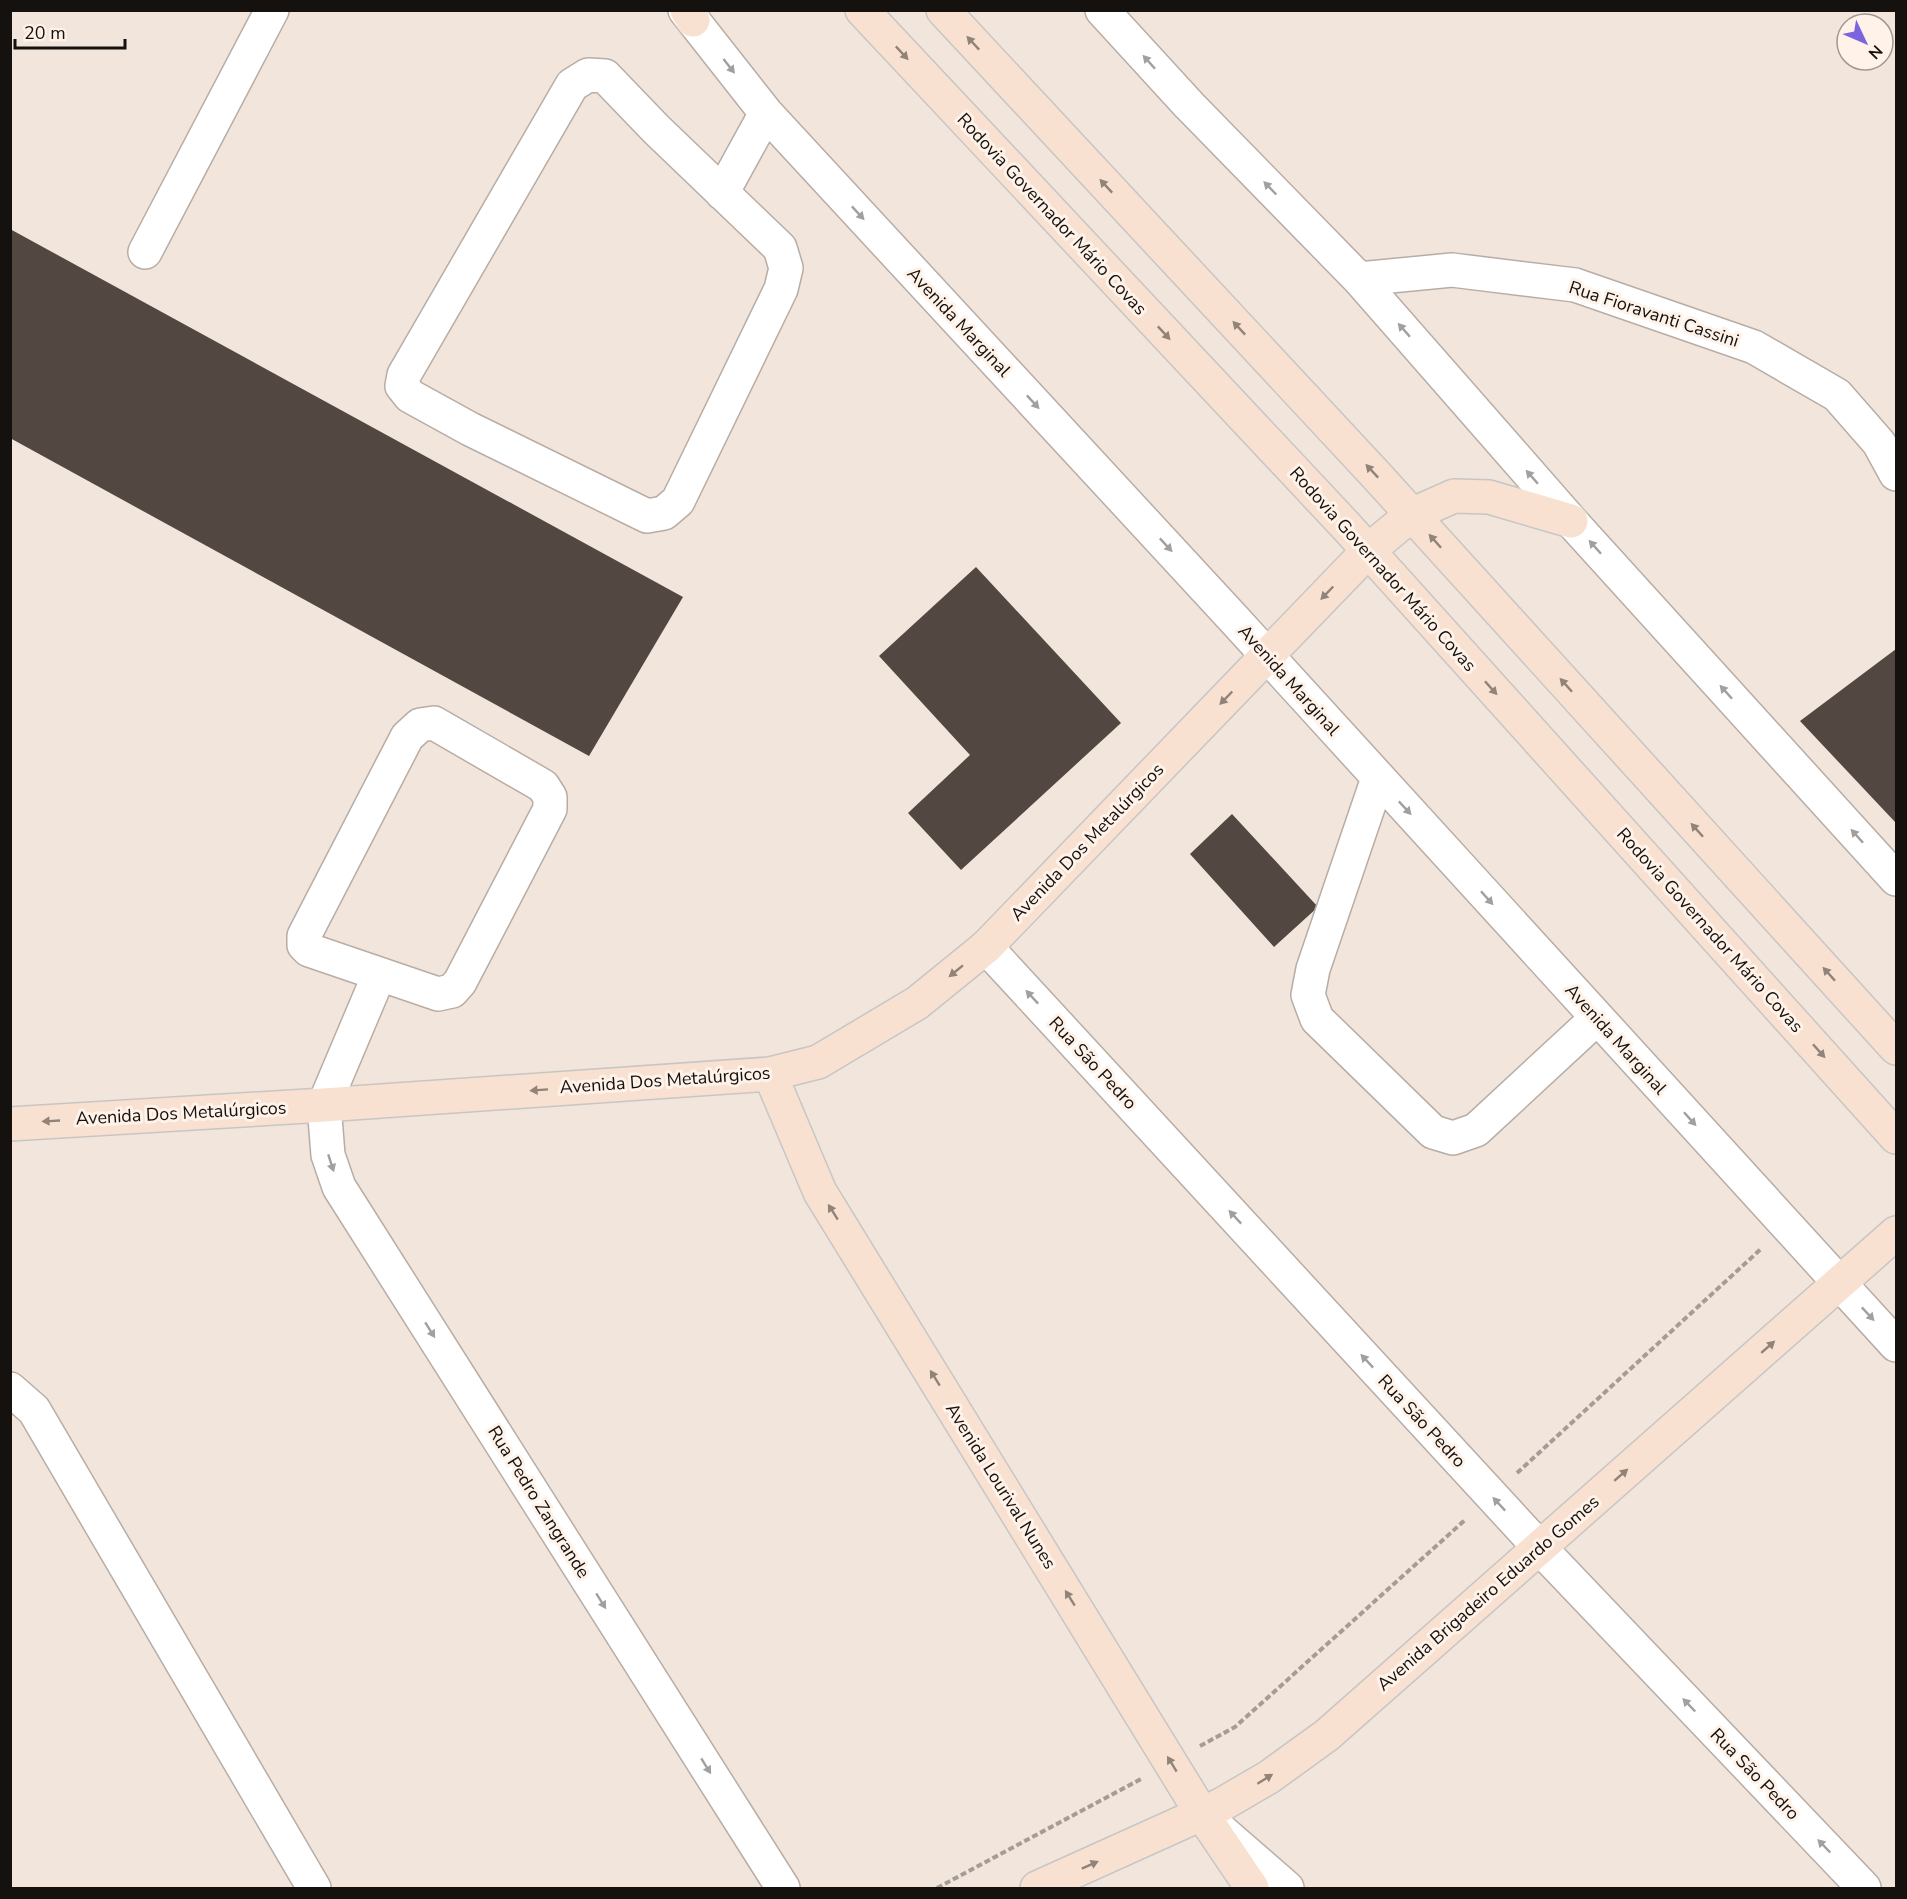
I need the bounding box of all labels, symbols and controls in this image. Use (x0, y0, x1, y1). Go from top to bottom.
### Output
scale bar (15, 12, 124, 50)
north arrow (1835, 12, 1895, 72)
text: 20 m (24, 21, 66, 45)
one-way arrow (967, 36, 980, 51)
text: N (1863, 40, 1887, 64)
one-way arrow (894, 46, 908, 60)
one-way arrow (1143, 55, 1156, 70)
one-way arrow (723, 58, 736, 74)
street label: Rodovia Governador Mário Covas (952, 108, 1152, 320)
one-way arrow (1099, 178, 1113, 193)
one-way arrow (1263, 181, 1277, 196)
one-way arrow (851, 205, 865, 220)
street label: Avenida Marginal (902, 262, 1016, 382)
street label: Rua Fioravanti Cassini (1566, 275, 1742, 353)
one-way arrow (1232, 321, 1246, 336)
one-way arrow (1397, 322, 1410, 338)
one-way arrow (1157, 326, 1171, 340)
one-way arrow (1026, 394, 1039, 409)
street label: Rodovia Governador Mário Covas (1284, 461, 1482, 677)
one-way arrow (1366, 464, 1379, 479)
one-way arrow (1526, 470, 1539, 485)
one-way arrow (1428, 534, 1442, 549)
one-way arrow (1158, 538, 1172, 552)
one-way arrow (1588, 540, 1602, 555)
one-way arrow (1320, 585, 1334, 600)
street label: Avenida Marginal (1233, 619, 1346, 741)
one-way arrow (1559, 678, 1573, 693)
one-way arrow (1484, 680, 1498, 695)
one-way arrow (1719, 684, 1733, 699)
one-way arrow (1219, 690, 1233, 704)
street label: Avenida Dos Metalúrgicos (1005, 758, 1169, 926)
one-way arrow (1398, 800, 1412, 815)
street label: Rodovia Governador Mário Covas (1611, 822, 1809, 1038)
one-way arrow (1691, 823, 1705, 837)
one-way arrow (1850, 828, 1864, 843)
one-way arrow (1480, 890, 1493, 905)
one-way arrow (949, 964, 964, 977)
one-way arrow (1823, 967, 1836, 982)
street label: Avenida Marginal (1560, 978, 1673, 1100)
one-way arrow (1025, 989, 1039, 1004)
street label: Rua São Pedro (1044, 1011, 1142, 1115)
one-way arrow (1812, 1043, 1826, 1058)
street label: Avenida Dos Metalúrgicos (559, 1061, 771, 1099)
one-way arrow (530, 1085, 549, 1095)
street label: Avenida Dos Metalúrgicos (75, 1095, 287, 1131)
one-way arrow (1682, 1112, 1696, 1126)
one-way arrow (42, 1117, 61, 1126)
one-way arrow (327, 1154, 336, 1172)
one-way arrow (827, 1204, 838, 1220)
one-way arrow (1228, 1210, 1242, 1225)
one-way arrow (1861, 1307, 1875, 1322)
one-way arrow (424, 1322, 435, 1338)
one-way arrow (1760, 1341, 1775, 1354)
one-way arrow (1361, 1354, 1374, 1369)
street label: Rua São Pedro (1373, 1369, 1471, 1473)
one-way arrow (929, 1370, 940, 1386)
street label: Avenida Lourival Nunes (940, 1399, 1062, 1573)
street label: Rua Pedro Zangrande (482, 1421, 596, 1583)
one-way arrow (1613, 1469, 1628, 1482)
street label: Avenida Brigadeiro Eduardo Gomes (1372, 1490, 1604, 1696)
one-way arrow (1492, 1497, 1506, 1512)
one-way arrow (1064, 1590, 1075, 1606)
one-way arrow (596, 1593, 607, 1609)
one-way arrow (1683, 1699, 1697, 1713)
street label: Rua São Pedro (1705, 1723, 1805, 1825)
one-way arrow (1167, 1755, 1177, 1772)
one-way arrow (700, 1758, 711, 1774)
one-way arrow (1257, 1774, 1273, 1785)
one-way arrow (1817, 1839, 1831, 1854)
one-way arrow (1082, 1860, 1099, 1869)

